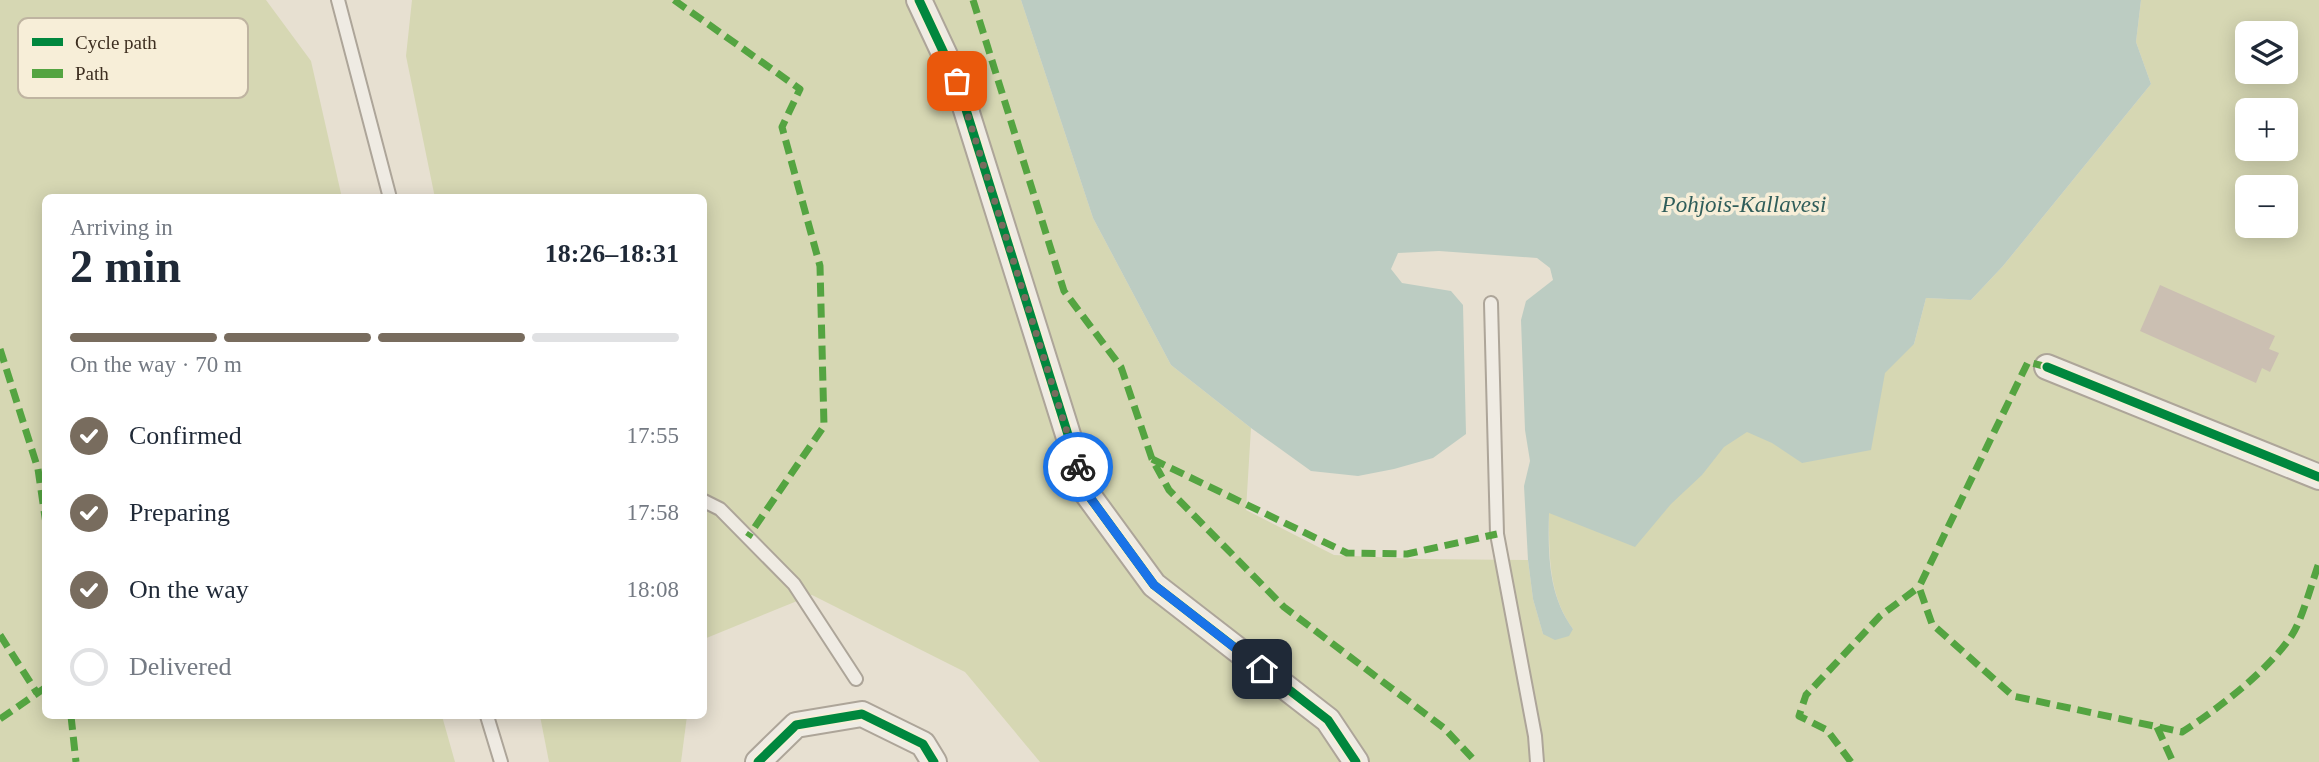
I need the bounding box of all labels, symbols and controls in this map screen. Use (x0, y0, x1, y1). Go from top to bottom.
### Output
legend (18, 18, 248, 98)
map controls (2235, 21, 2298, 238)
button: layers (2235, 21, 2298, 84)
text: Cycle path (75, 32, 157, 53)
pin (927, 51, 987, 111)
icon: bag (938, 62, 976, 100)
text: Path (75, 63, 109, 84)
button: + (2235, 98, 2298, 161)
button: − (2235, 175, 2298, 238)
water label: Pohjois-Kallavesi (1661, 192, 1826, 217)
text: Arriving in (70, 215, 173, 240)
text: 18:26–18:31 (545, 239, 679, 268)
text: 2 min (70, 241, 181, 292)
text: On the way · 70 m (70, 352, 242, 377)
icon: check (70, 417, 108, 455)
text: Confirmed (129, 421, 242, 450)
text: 17:55 (627, 423, 679, 448)
courier (1043, 432, 1113, 502)
icon: bike (1059, 448, 1097, 486)
icon: check (70, 494, 108, 532)
text: Preparing (129, 498, 230, 527)
text: 17:58 (627, 500, 679, 525)
icon: check (70, 571, 108, 609)
text: On the way (129, 575, 249, 604)
text: 18:08 (627, 577, 679, 602)
pin (1232, 639, 1292, 699)
icon: home (1243, 650, 1281, 688)
text: Delivered (129, 652, 232, 681)

